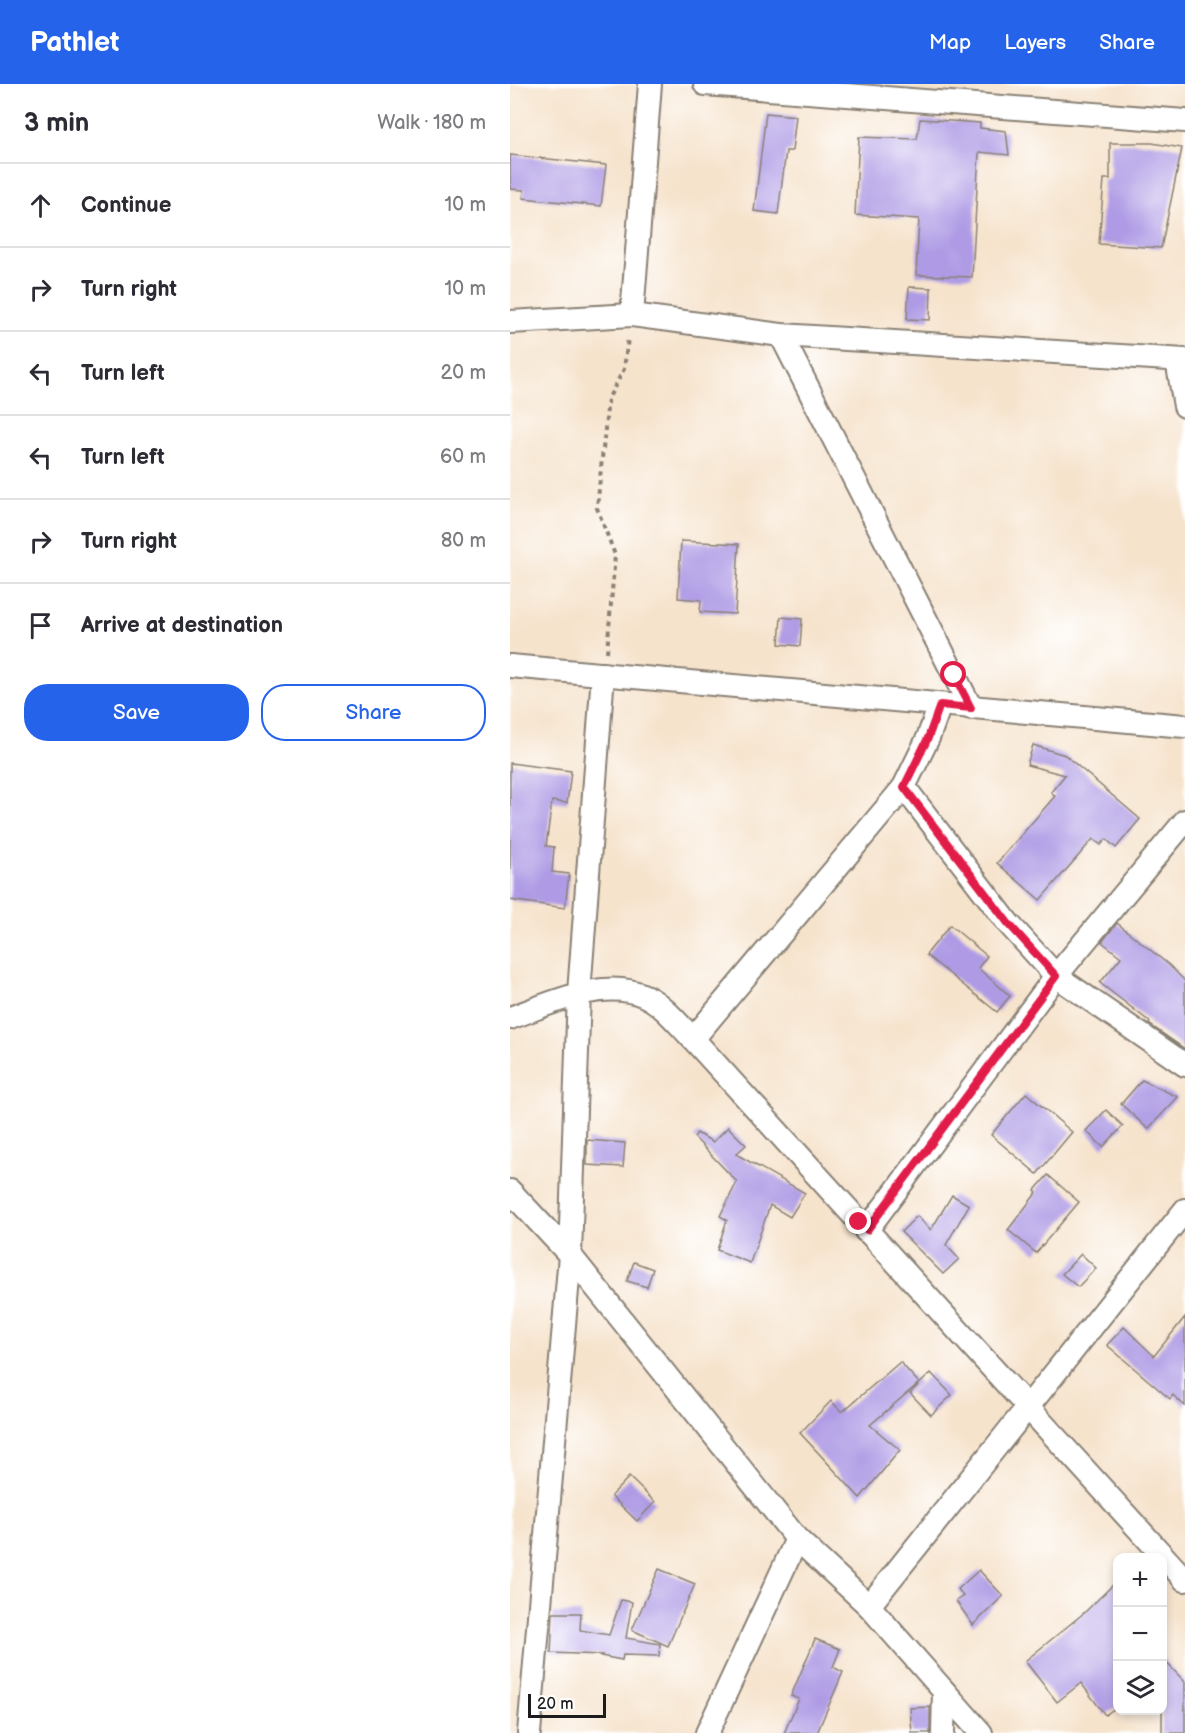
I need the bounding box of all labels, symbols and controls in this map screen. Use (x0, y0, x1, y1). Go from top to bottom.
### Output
text: Pathlet (30, 26, 119, 59)
text: Map (929, 30, 971, 55)
text: Layers (1004, 30, 1066, 55)
text: Share (1099, 30, 1155, 55)
text: 3 min (24, 108, 89, 139)
text: Walk · 180 m (377, 111, 486, 135)
icon: ahead (24, 189, 57, 222)
text: Continue (81, 192, 171, 219)
text: 10 m (445, 193, 486, 217)
icon: right (24, 273, 57, 306)
text: Turn right (81, 276, 177, 303)
text: 10 m (445, 277, 486, 301)
icon: left (24, 357, 57, 390)
text: Turn left (81, 360, 165, 387)
text: 20 m (441, 361, 486, 385)
icon: left (24, 441, 57, 474)
text: Turn left (81, 444, 165, 471)
text: 60 m (440, 445, 486, 469)
icon: right (24, 525, 57, 558)
text: Turn right (81, 528, 177, 555)
text: 80 m (441, 529, 486, 553)
icon: arrive (24, 609, 57, 642)
text: Arrive at destination (81, 612, 283, 639)
route start (940, 661, 966, 687)
button: Save (24, 684, 249, 741)
button: Share (261, 684, 486, 741)
route end (845, 1208, 871, 1234)
map controls (1113, 1553, 1167, 1715)
button: + (1113, 1553, 1167, 1607)
button: − (1113, 1607, 1167, 1661)
button: layers (1113, 1661, 1167, 1715)
scale bar (528, 1691, 606, 1718)
text: 20 m (537, 1695, 573, 1714)

